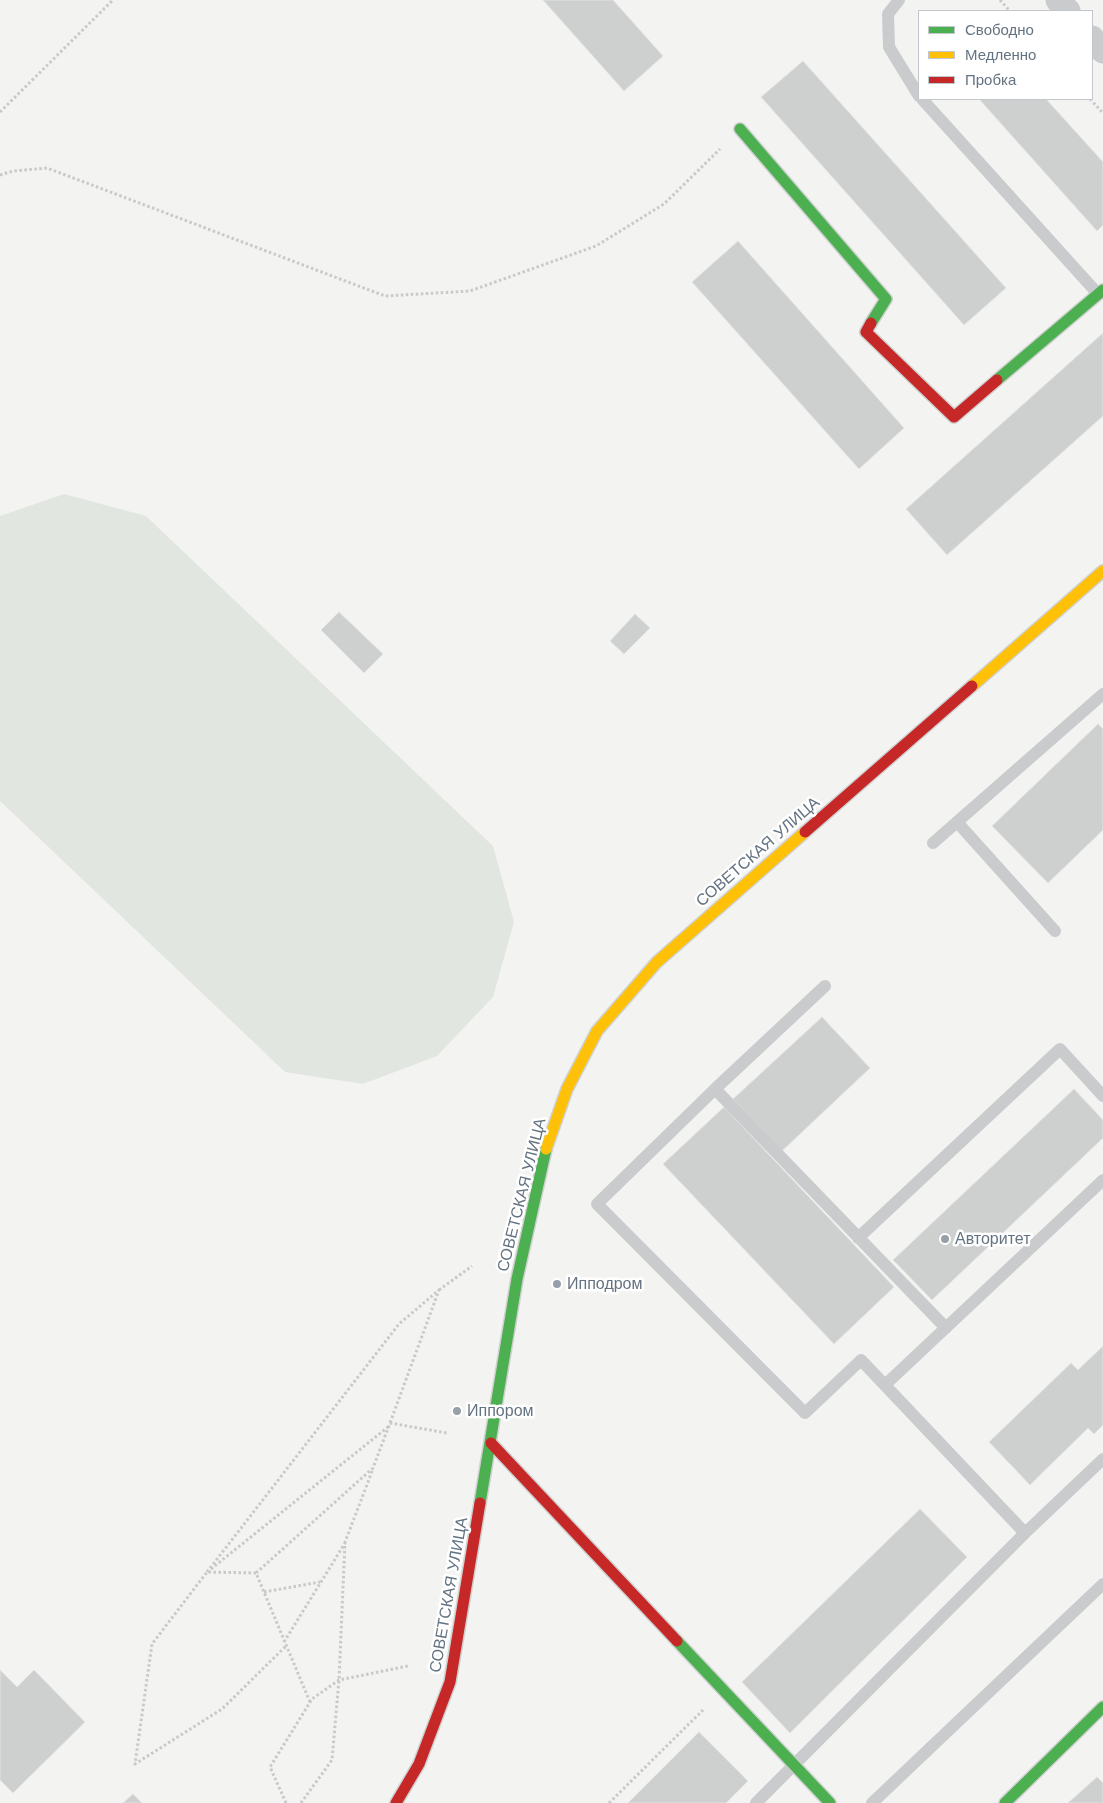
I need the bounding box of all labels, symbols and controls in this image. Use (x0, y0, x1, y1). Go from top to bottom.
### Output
legend (918, 10, 1093, 100)
text: Свободно (965, 21, 1034, 39)
text: Медленно (965, 46, 1036, 64)
text: Пробка (965, 71, 1016, 89)
street label: СОВЕТСКАЯ УЛИЦА (692, 793, 824, 911)
street label: СОВЕТСКАЯ УЛИЦА (494, 1116, 550, 1274)
place label: Авторитет (955, 1229, 1031, 1249)
marker: Авторитет (939, 1233, 951, 1245)
place label: Ипподром (567, 1274, 643, 1294)
marker: Ипподром (551, 1278, 563, 1290)
place label: Иппором (467, 1401, 534, 1421)
marker: Иппором (451, 1405, 463, 1417)
street label: СОВЕТСКАЯ УЛИЦА (426, 1516, 472, 1674)

